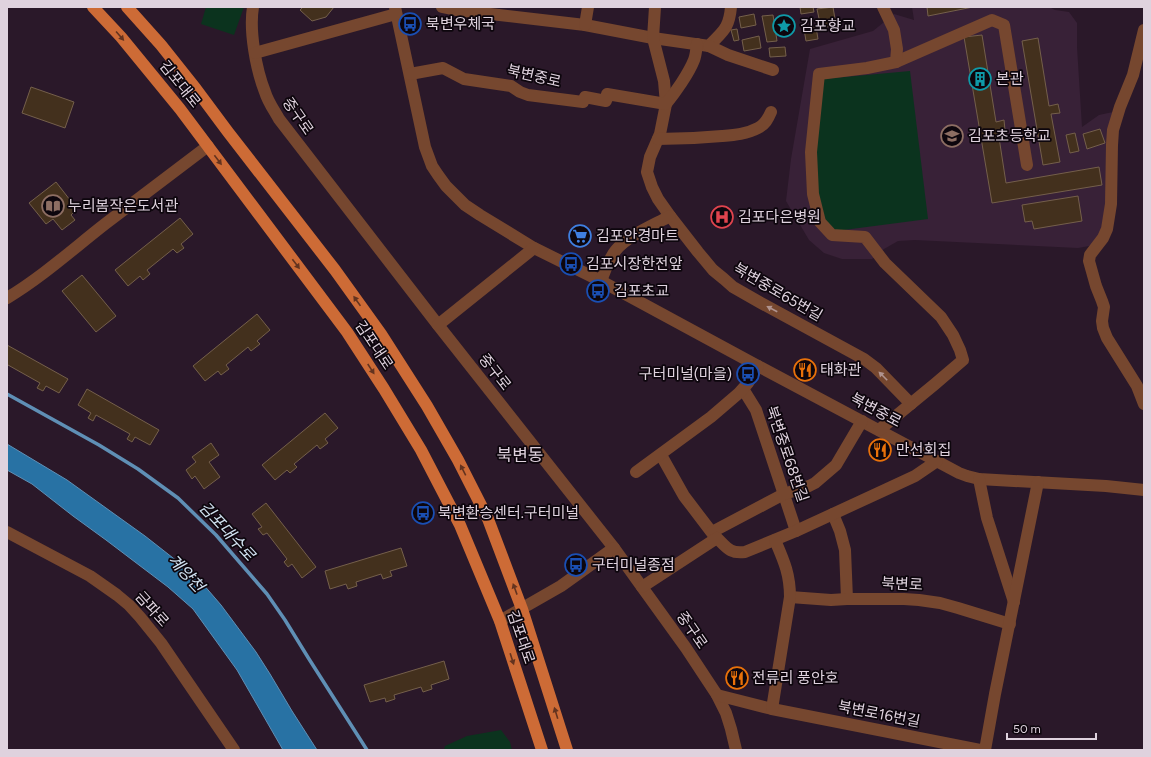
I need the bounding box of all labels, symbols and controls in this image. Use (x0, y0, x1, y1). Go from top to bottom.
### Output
bus stop icon: 북변우체국 (397, 11, 423, 37)
place icon: 김포향교 (771, 13, 797, 39)
place label: 북변우체국 (426, 15, 495, 33)
place label: 김포향교 (800, 17, 855, 35)
one-way arrow (115, 31, 124, 41)
street label: 김포대로 (156, 57, 204, 111)
street label: 북변중로 (505, 61, 563, 91)
building icon: 본관 (967, 66, 993, 92)
place label: 본관 (996, 70, 1024, 88)
street label: 중구로 (279, 94, 317, 138)
school or university icon: 김포초등학교 (939, 123, 965, 149)
place label: 김포초등학교 (968, 127, 1051, 145)
one-way arrow (213, 154, 222, 165)
library icon: 누리봄작은도서관 (40, 193, 66, 219)
place label: 누리봄작은도서관 (68, 197, 179, 215)
hospital icon: 김포다은병원 (709, 204, 735, 230)
place label: 김포다은병원 (738, 208, 821, 226)
supermarket icon: 김포안경마트 (567, 223, 593, 249)
place label: 김포안경마트 (596, 227, 679, 245)
bus stop icon: 김포시장한전앞 (558, 251, 584, 277)
place label: 김포시장한전앞 (586, 255, 683, 273)
one-way arrow (291, 258, 300, 269)
street label: 북변중로65번길 (730, 259, 826, 325)
bus stop icon: 김포초교 (585, 278, 611, 304)
place label: 김포초교 (614, 282, 669, 300)
one-way arrow (353, 296, 361, 306)
one-way arrow (767, 306, 778, 313)
street label: 김포대로 (351, 317, 397, 373)
street label: 중구로 (475, 350, 515, 394)
restaurant icon: 태화관 (792, 357, 818, 383)
bus stop icon: 구터미널(마을) (735, 361, 761, 387)
place label: 태화관 (820, 361, 862, 379)
one-way arrow (367, 364, 375, 374)
place label: 구터미널(마을) (639, 365, 732, 383)
one-way arrow (878, 371, 888, 381)
street label: 북변중로 (847, 389, 905, 431)
street label: 북변중로68번길 (762, 404, 812, 504)
restaurant icon: 만선회집 (867, 437, 893, 463)
place label: 만선회집 (896, 441, 951, 459)
district label: 북변동 (497, 445, 543, 465)
one-way arrow (460, 464, 466, 476)
water label: 김포대수로 (195, 498, 260, 565)
bus stop icon: 북변환승센터.구터미널 (410, 500, 436, 526)
place label: 북변환승센터.구터미널 (438, 504, 579, 522)
water label: 계양천 (164, 550, 210, 597)
bus stop icon: 구터미널종점 (563, 552, 589, 578)
place label: 구터미널종점 (592, 556, 675, 574)
street label: 북변로 (881, 574, 923, 594)
one-way arrow (511, 583, 517, 595)
street label: 금파로 (131, 588, 173, 630)
street label: 김포대로 (504, 608, 538, 666)
street label: 중구로 (673, 608, 711, 652)
one-way arrow (509, 653, 515, 665)
restaurant icon: 전류리 풍안호 (724, 665, 750, 691)
place label: 전류리 풍안호 (752, 669, 839, 687)
street label: 북변로16번길 (836, 697, 922, 731)
one-way arrow (553, 706, 559, 718)
scale bar (1007, 715, 1096, 741)
text: 50 m (1013, 722, 1041, 736)

